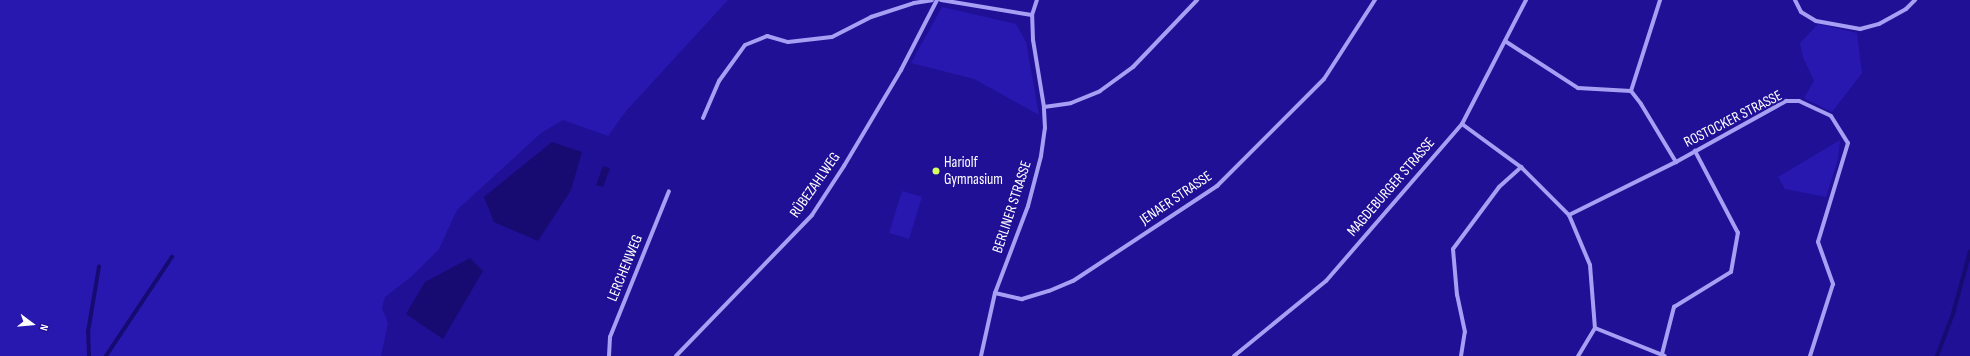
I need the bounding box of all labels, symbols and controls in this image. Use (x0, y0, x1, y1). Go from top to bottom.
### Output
street label: ROSTOCKER STRASSE (1681, 87, 1785, 151)
street label: MAGDEBURGER STRASSE (1343, 134, 1439, 240)
street label: RÜBEZAHLWEG (786, 149, 844, 221)
place label: Hariolf Gymnasium (944, 153, 1003, 188)
street label: BERLINER STRASSE (989, 159, 1035, 255)
marker: Hariolf Gymnasium (931, 166, 941, 176)
street label: JENAER STRASSE (1136, 167, 1216, 229)
street label: LERCHENWEG (603, 232, 647, 304)
north arrow (12, 304, 52, 344)
text: N (37, 323, 51, 332)

